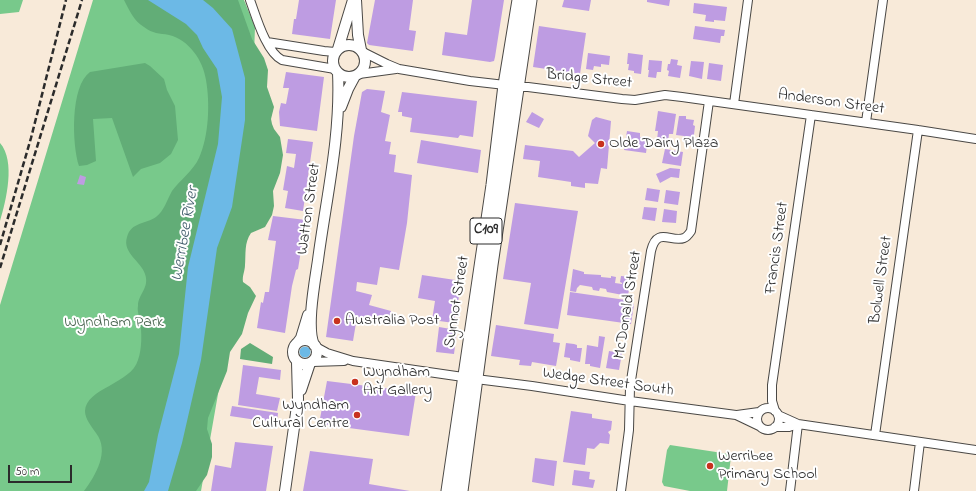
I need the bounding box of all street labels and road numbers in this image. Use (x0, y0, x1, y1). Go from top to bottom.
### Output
street label: Bridge Street (545, 66, 633, 94)
street label: Anderson Street (776, 86, 886, 120)
street label: Watton Street (294, 162, 326, 256)
street label: Francis Street (762, 201, 794, 295)
road number: C109 (470, 218, 502, 244)
street label: Bolwell Street (866, 235, 898, 325)
street label: McDonald Street (611, 249, 647, 361)
street label: Synnot Street (441, 255, 475, 349)
street label: Wedge Street South (541, 364, 675, 402)

